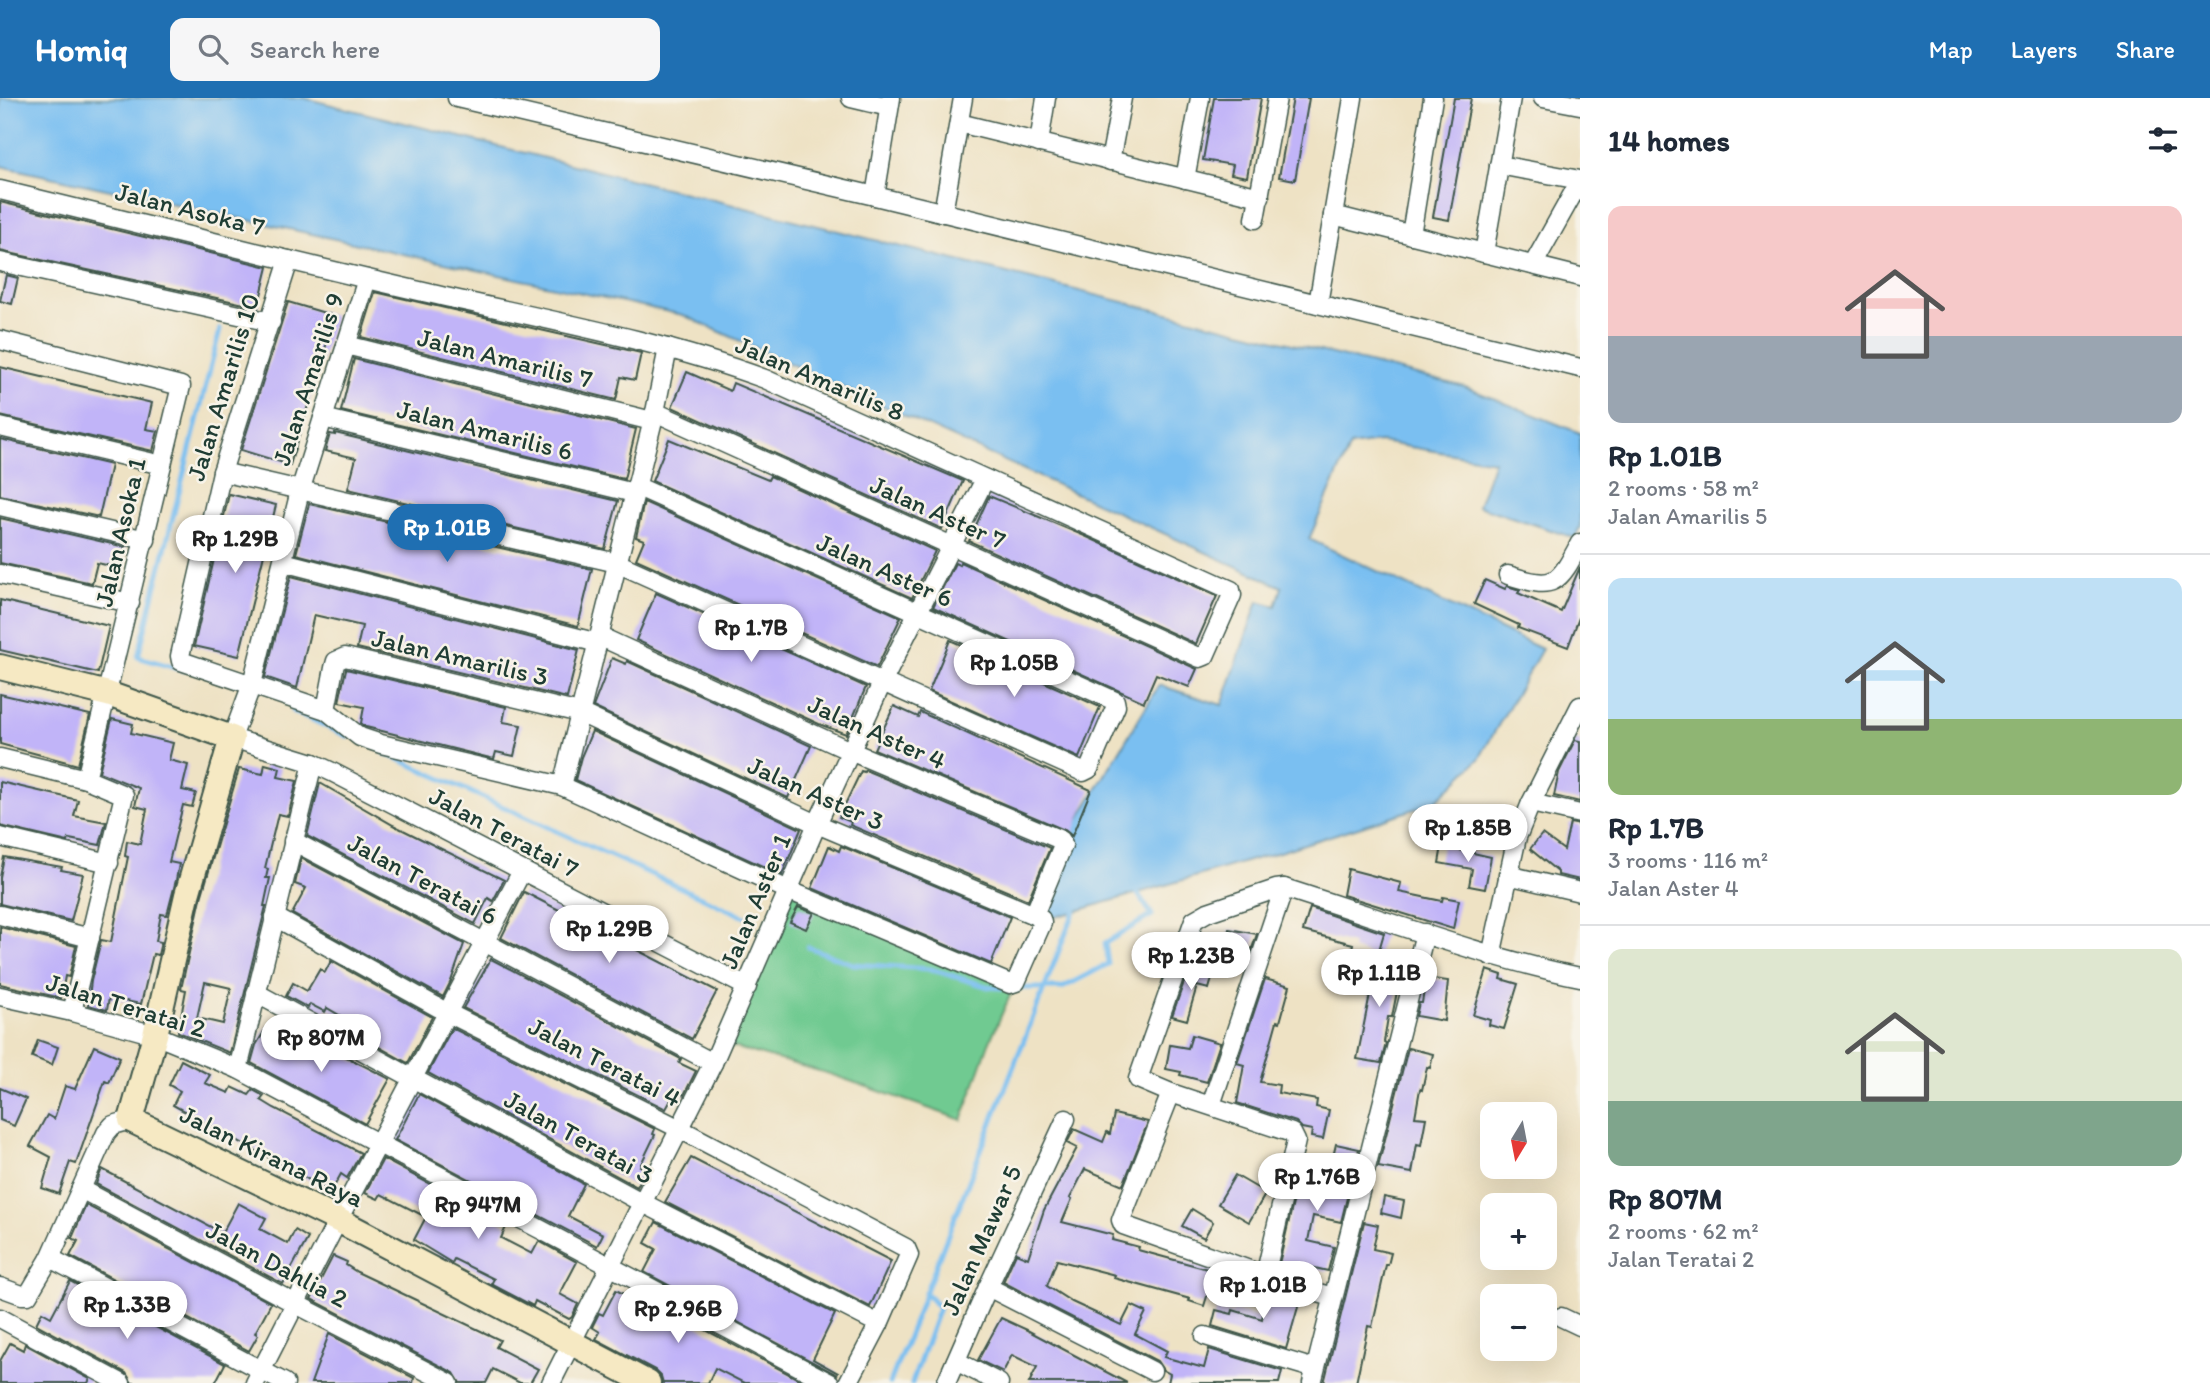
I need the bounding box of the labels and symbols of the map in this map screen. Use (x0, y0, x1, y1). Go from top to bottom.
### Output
street label: Jalan Asoka 7 (112, 175, 268, 243)
street label: Jalan Amarilis 10 (179, 289, 267, 485)
street label: Jalan Amarilis 9 (265, 289, 351, 469)
street label: Jalan Amarilis 7 (414, 321, 596, 395)
street label: Jalan Amarilis 8 (731, 328, 909, 428)
street label: Jalan Amarilis 6 (394, 393, 576, 467)
street label: Jalan Asoka 1 (87, 454, 153, 610)
street label: Jalan Aster 7 (865, 468, 1011, 556)
pin: Rp 1.01B (375, 504, 519, 564)
pin: Rp 1.29B (163, 516, 307, 575)
street label: Jalan Aster 6 (812, 526, 958, 614)
pin: Rp 1.7B (686, 604, 816, 664)
street label: Jalan Amarilis 3 (369, 621, 551, 693)
pin: Rp 1.05B (942, 640, 1086, 699)
street label: Jalan Aster 4 (803, 687, 951, 777)
street label: Jalan Aster 3 (743, 749, 889, 837)
street label: Jalan Teratai 7 (424, 779, 584, 885)
pin: Rp 1.85B (1396, 804, 1540, 864)
street label: Jalan Teratai 6 (343, 826, 503, 932)
street label: Jalan Aster 1 (712, 829, 798, 973)
pin: Rp 1.29B (537, 906, 681, 965)
pin: Rp 1.23B (1119, 932, 1263, 992)
pin: Rp 1.11B (1307, 950, 1451, 1009)
street label: Jalan Teratai 2 (42, 966, 210, 1045)
street label: Jalan Teratai 4 (523, 1010, 687, 1114)
pin: Rp 807M (256, 1014, 386, 1074)
street label: Jalan Teratai 3 (499, 1083, 659, 1191)
street label: Jalan Kirana Raya (175, 1098, 370, 1215)
north arrow (1480, 1102, 1558, 1180)
pin: Rp 1.76B (1245, 1154, 1389, 1213)
street label: Jalan Mawar 5 (934, 1160, 1028, 1320)
pin: Rp 947M (413, 1182, 543, 1241)
street label: Jalan Dahlia 2 (201, 1213, 354, 1315)
pin: Rp 1.01B (1191, 1262, 1335, 1321)
pin: Rp 1.33B (55, 1282, 199, 1341)
pin: Rp 2.96B (606, 1286, 750, 1345)

